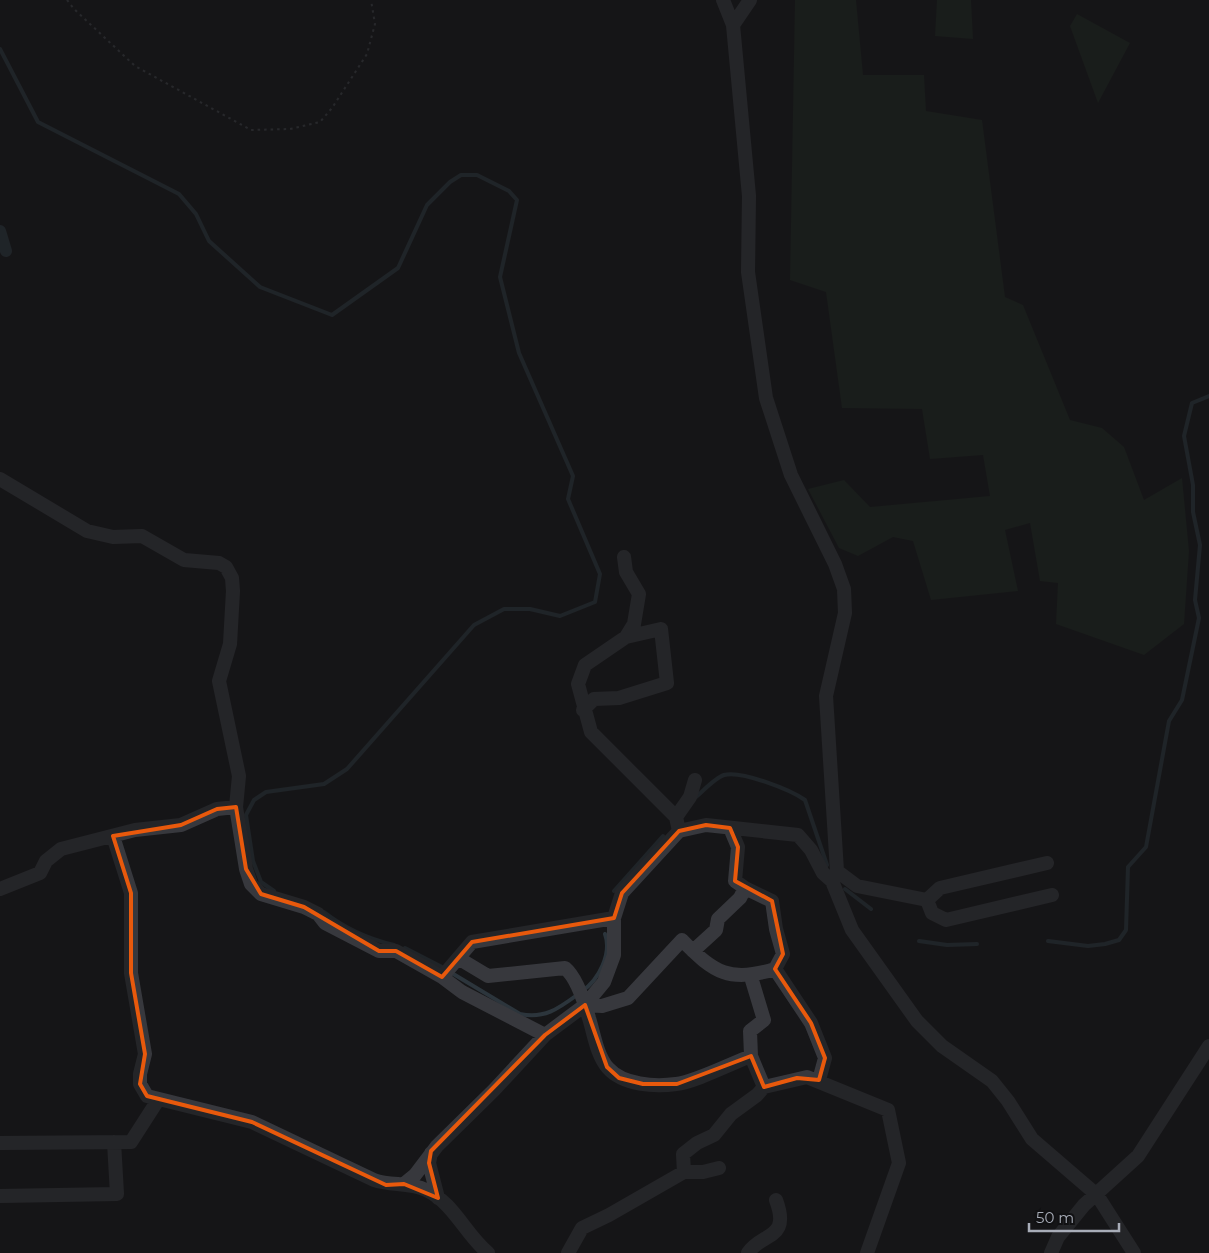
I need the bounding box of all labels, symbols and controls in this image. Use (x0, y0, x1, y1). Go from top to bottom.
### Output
scale bar (1029, 1200, 1119, 1232)
text: 50 m (1036, 1208, 1074, 1227)

